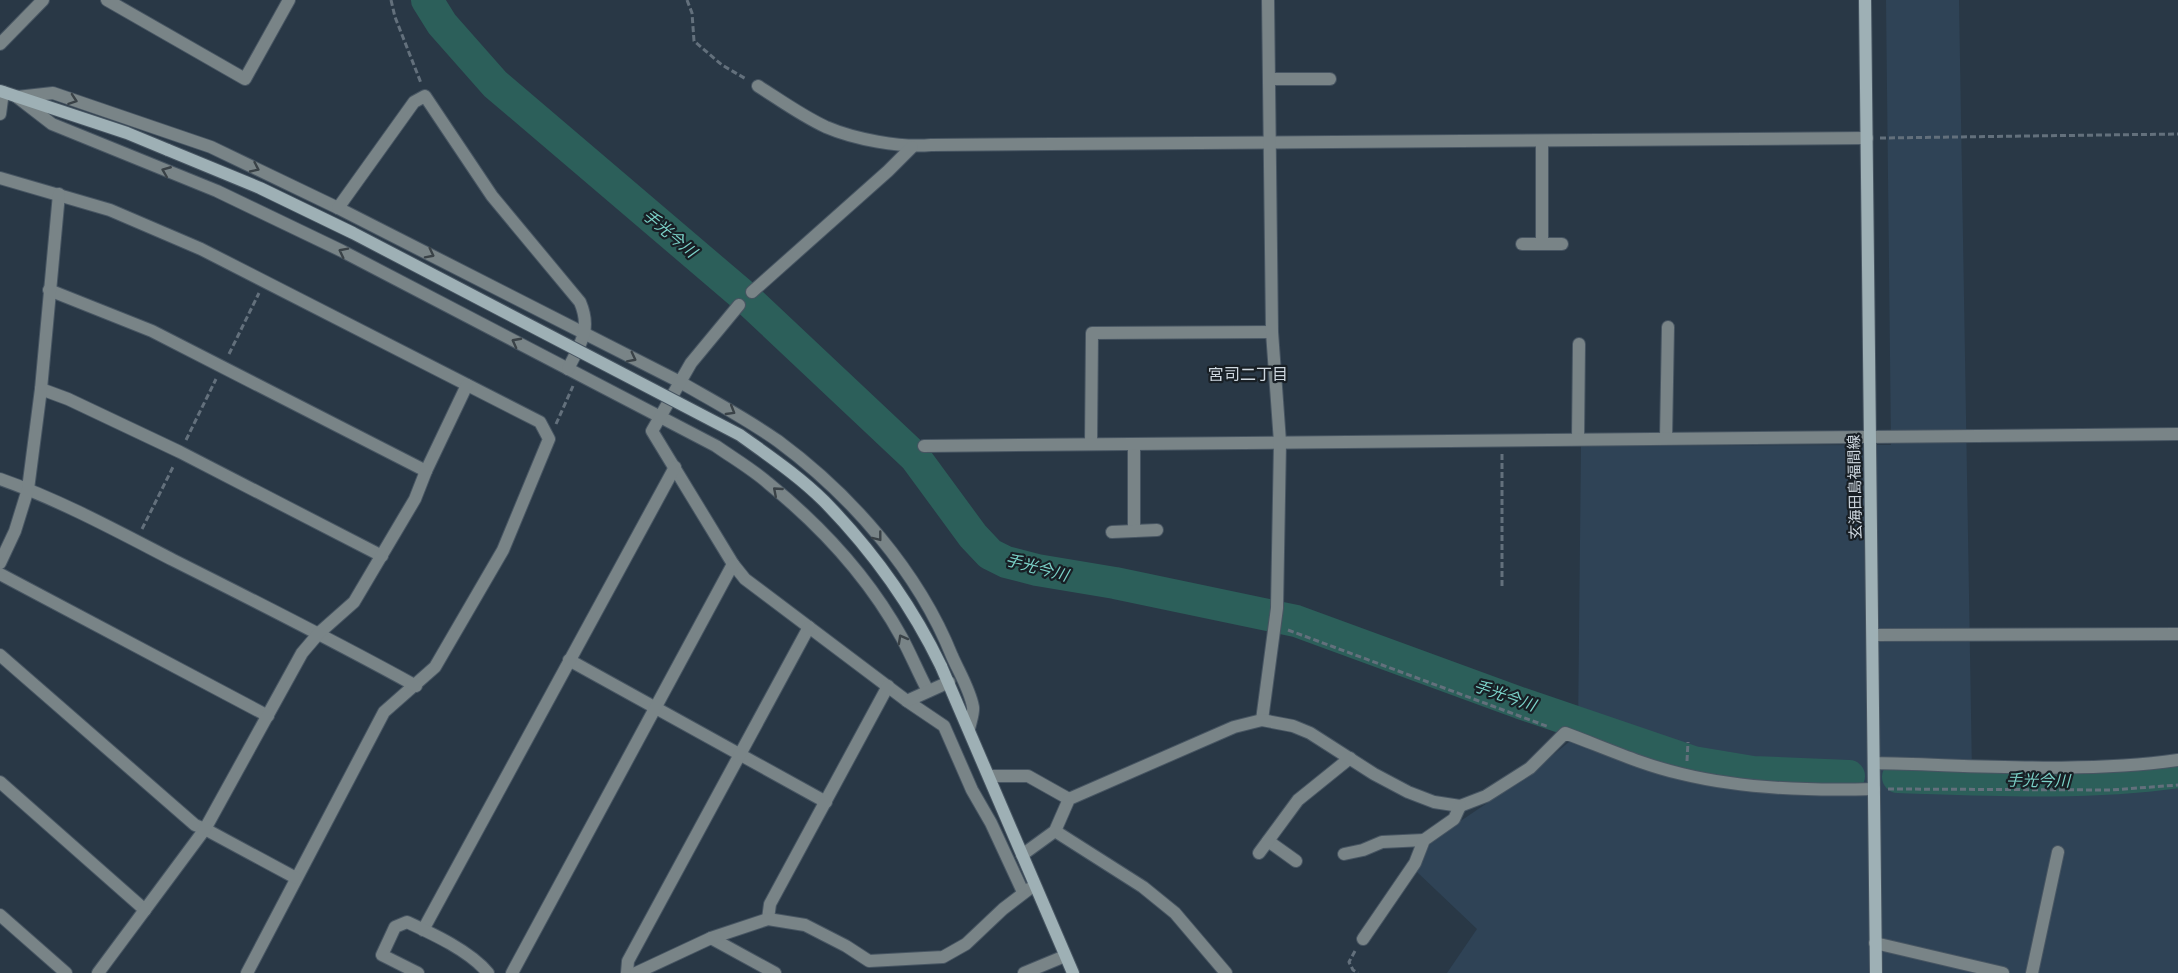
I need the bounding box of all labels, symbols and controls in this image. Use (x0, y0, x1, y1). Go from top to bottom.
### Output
one-way arrow (67, 93, 78, 106)
one-way arrow (249, 161, 260, 173)
one-way arrow (161, 166, 172, 178)
water label: 手光今川 (639, 206, 702, 263)
one-way arrow (424, 247, 435, 259)
one-way arrow (339, 248, 350, 260)
one-way arrow (512, 338, 522, 349)
one-way arrow (626, 350, 637, 362)
district label: 宮司二丁目 (1208, 365, 1288, 384)
one-way arrow (725, 403, 735, 415)
street label: 玄海田島福間線 (1845, 434, 1865, 540)
one-way arrow (773, 487, 784, 498)
one-way arrow (871, 530, 882, 541)
water label: 手光今川 (1003, 550, 1072, 585)
one-way arrow (898, 635, 909, 645)
water label: 手光今川 (1471, 676, 1540, 716)
water label: 手光今川 (2006, 770, 2072, 791)

